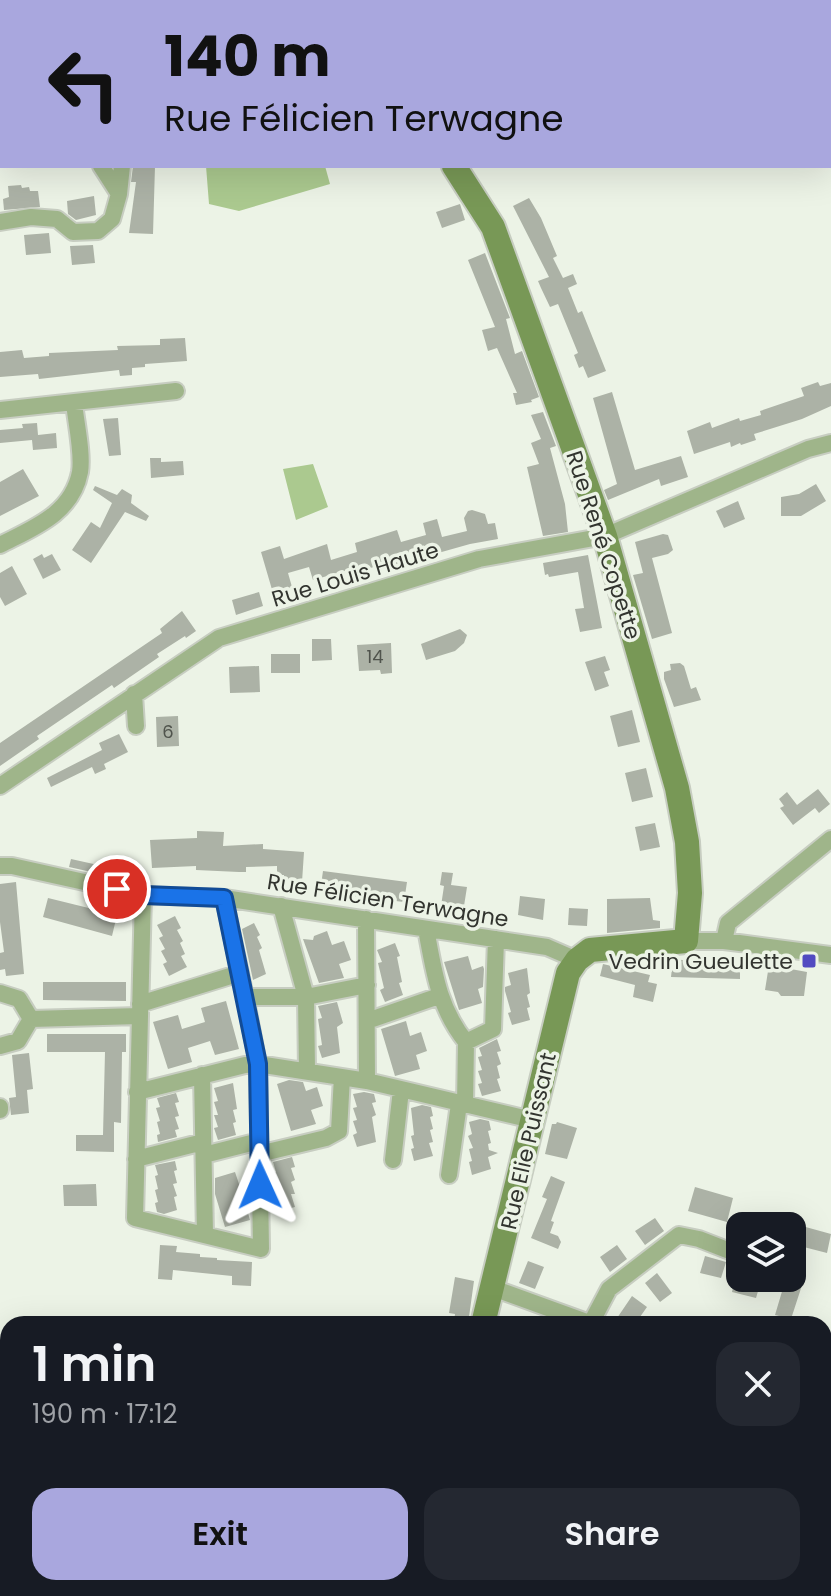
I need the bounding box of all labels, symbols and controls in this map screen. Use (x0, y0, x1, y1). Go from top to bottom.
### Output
text: 140 m (164, 17, 331, 96)
icon: left (32, 32, 136, 136)
text: Rue Félicien Terwagne (164, 93, 564, 144)
street label: Rue René Copette (558, 447, 649, 644)
street label: Rue Louis Haute (268, 534, 443, 615)
house number: 14 (366, 644, 384, 669)
house number: 6 (162, 719, 174, 744)
pin (83, 855, 151, 923)
street label: Rue Félicien Terwagne (265, 866, 511, 935)
icon: arrive (95, 867, 139, 911)
place label: Vedrin Gueulette (608, 946, 793, 977)
marker: Vedrin Gueulette (800, 952, 818, 970)
street label: Rue Elie Puissant (493, 1050, 564, 1233)
position arrow (218, 1143, 302, 1227)
map controls (726, 1212, 806, 1292)
button: layers (726, 1212, 806, 1292)
text: 1 min (32, 1331, 156, 1398)
button: close (716, 1342, 800, 1426)
text: 190 m · 17:12 (32, 1396, 177, 1432)
button: Exit (32, 1488, 408, 1580)
button: Share (424, 1488, 800, 1580)

